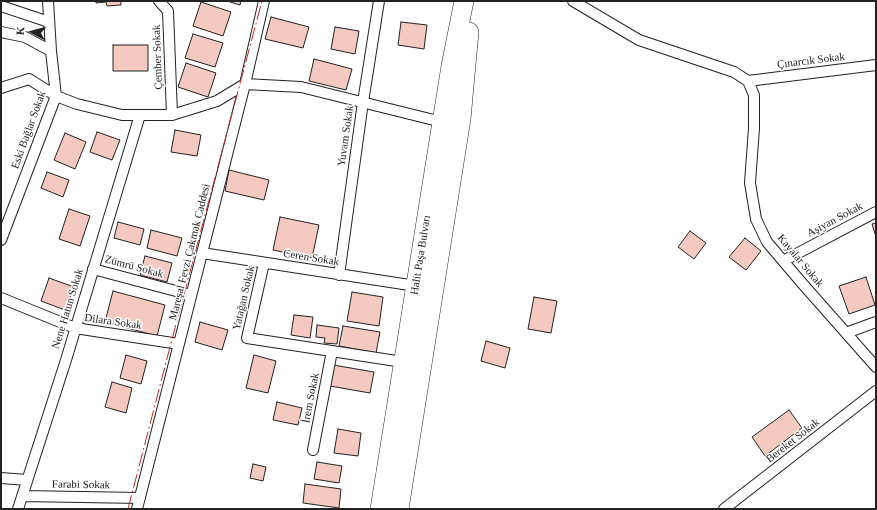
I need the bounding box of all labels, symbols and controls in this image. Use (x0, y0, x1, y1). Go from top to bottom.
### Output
north arrow (12, 12, 52, 52)
street label: Çember Sokak (150, 24, 166, 90)
text: K (14, 26, 26, 36)
street label: Çınarcık Sokak (776, 50, 846, 72)
street label: Eski Bağlar Sokak (9, 89, 49, 171)
street label: Yuvam Sokak (335, 105, 357, 167)
street label: Mareşal Fevzi Çakmak Caddesi (167, 182, 213, 322)
street label: Aşiyan Sokak (805, 200, 865, 240)
street label: Halit Paşa Bulvarı (408, 214, 434, 296)
street label: Kayalar Sokak (774, 232, 826, 290)
street label: Ceren Sokak (282, 247, 340, 269)
street label: Zümrü Sokak (103, 253, 165, 281)
street label: Yatağan Sokak (230, 264, 258, 332)
street label: Nene Hatun Sokak (50, 267, 86, 351)
street label: Dilara Sokak (83, 311, 143, 333)
street label: İrem Sokak (300, 372, 322, 424)
street label: Bereket Sokak (764, 416, 822, 466)
street label: Farabi Sokak (52, 478, 110, 492)

